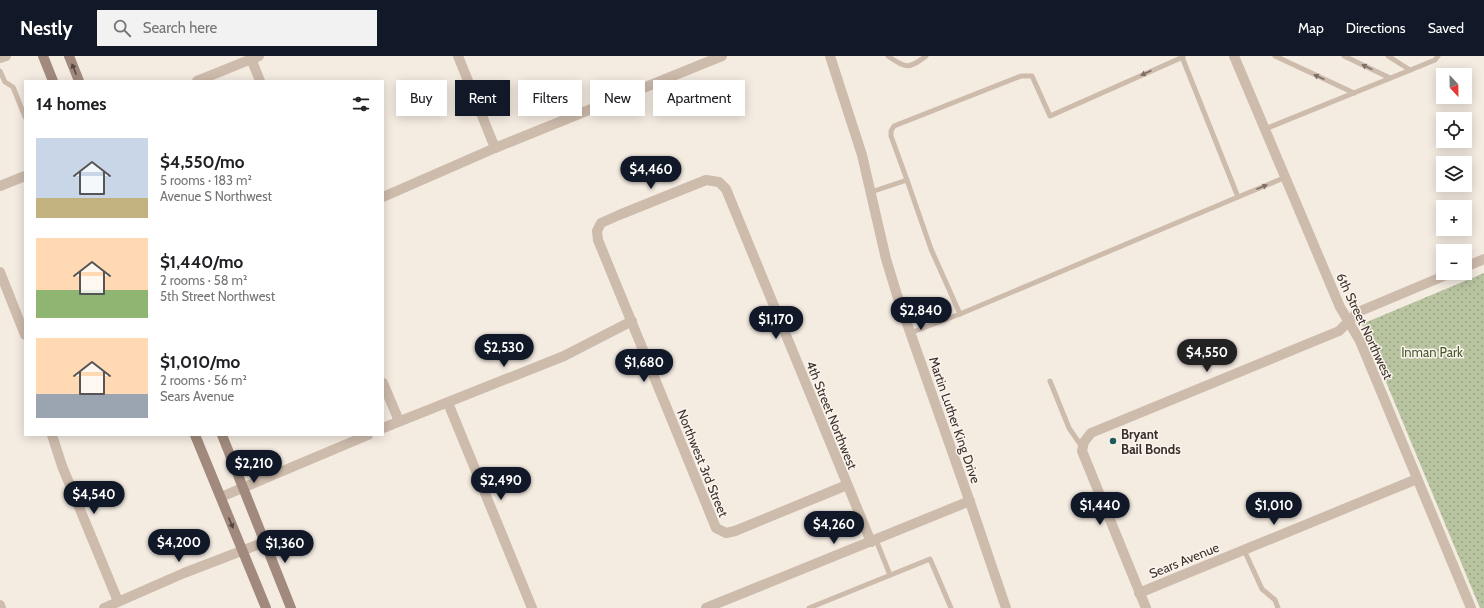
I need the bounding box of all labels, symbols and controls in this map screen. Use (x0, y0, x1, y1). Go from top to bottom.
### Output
search box (97, 10, 377, 46)
text: Nestly (20, 17, 73, 40)
icon: search (111, 17, 133, 39)
text: Search here (143, 19, 217, 37)
text: Map (1298, 19, 1324, 37)
text: Directions (1346, 19, 1406, 37)
text: Saved (1428, 19, 1464, 37)
one-way arrow (71, 63, 77, 74)
one-way arrow (1361, 64, 1373, 70)
north arrow (1436, 68, 1472, 104)
map controls (1436, 68, 1472, 280)
one-way arrow (1140, 70, 1152, 76)
one-way arrow (1313, 74, 1325, 80)
chip: Buy (396, 80, 447, 116)
chip: Rent (455, 80, 510, 116)
chip: Filters (518, 80, 582, 116)
chip: New (590, 80, 645, 116)
chip: Apartment (653, 80, 745, 116)
icon: filters (350, 93, 372, 115)
text: 14 homes (36, 94, 106, 114)
button: locate (1436, 112, 1472, 148)
text: $4,550/mo (160, 152, 245, 172)
icon: home (68, 154, 116, 202)
pin: $4,460 (618, 156, 684, 190)
button: layers (1436, 156, 1472, 192)
text: $4,460 (629, 161, 673, 177)
text: 5 rooms · 183 m² (160, 172, 252, 188)
one-way arrow (1256, 184, 1267, 190)
text: Avenue S Northwest (160, 188, 272, 204)
button: + (1436, 200, 1472, 236)
button: − (1436, 244, 1472, 280)
text: $1,440/mo (160, 252, 243, 272)
icon: home (68, 254, 116, 302)
street label: 6th Street Northwest (1333, 270, 1397, 382)
text: 2 rooms · 58 m² (160, 272, 247, 288)
text: 5th Street Northwest (160, 288, 275, 304)
pin: $2,840 (888, 297, 954, 331)
text: $2,840 (900, 302, 942, 318)
pin: $1,170 (743, 306, 809, 340)
text: $1,170 (758, 311, 794, 327)
pin: $2,530 (471, 334, 537, 368)
text: $2,530 (484, 339, 524, 355)
pin: $4,550 (1174, 339, 1240, 373)
text: $4,550 (1186, 344, 1228, 360)
park label: Inman Park (1401, 344, 1463, 360)
pin: $1,680 (611, 349, 677, 383)
text: $1,010/mo (160, 352, 240, 372)
icon: home (68, 354, 116, 402)
text: $1,680 (624, 354, 664, 370)
street label: Martin Luther King Drive (926, 355, 984, 486)
street label: 4th Street Northwest (803, 358, 861, 472)
text: 2 rooms · 56 m² (160, 372, 247, 388)
text: Sears Avenue (160, 388, 234, 404)
street label: Northwest 3rd Street (674, 407, 732, 520)
place label: Bryant Bail Bonds (1121, 426, 1181, 457)
marker: Bryant Bail Bonds (1108, 436, 1118, 446)
pin: $2,210 (221, 450, 287, 484)
text: $2,210 (235, 455, 273, 471)
pin: $2,490 (468, 467, 534, 501)
text: $2,490 (480, 472, 522, 488)
pin: $4,540 (61, 481, 127, 515)
text: $4,540 (73, 486, 115, 502)
pin: $1,440 (1067, 492, 1133, 526)
pin: $1,010 (1241, 492, 1307, 526)
text: $1,440 (1080, 497, 1120, 513)
text: $1,010 (1255, 497, 1293, 513)
pin: $4,260 (801, 511, 867, 545)
text: $4,260 (813, 516, 855, 532)
one-way arrow (229, 517, 235, 529)
pin: $4,200 (146, 529, 212, 563)
pin: $1,360 (252, 530, 318, 564)
text: $4,200 (157, 534, 201, 550)
text: $1,360 (266, 535, 304, 551)
street label: Sears Avenue (1147, 539, 1222, 581)

